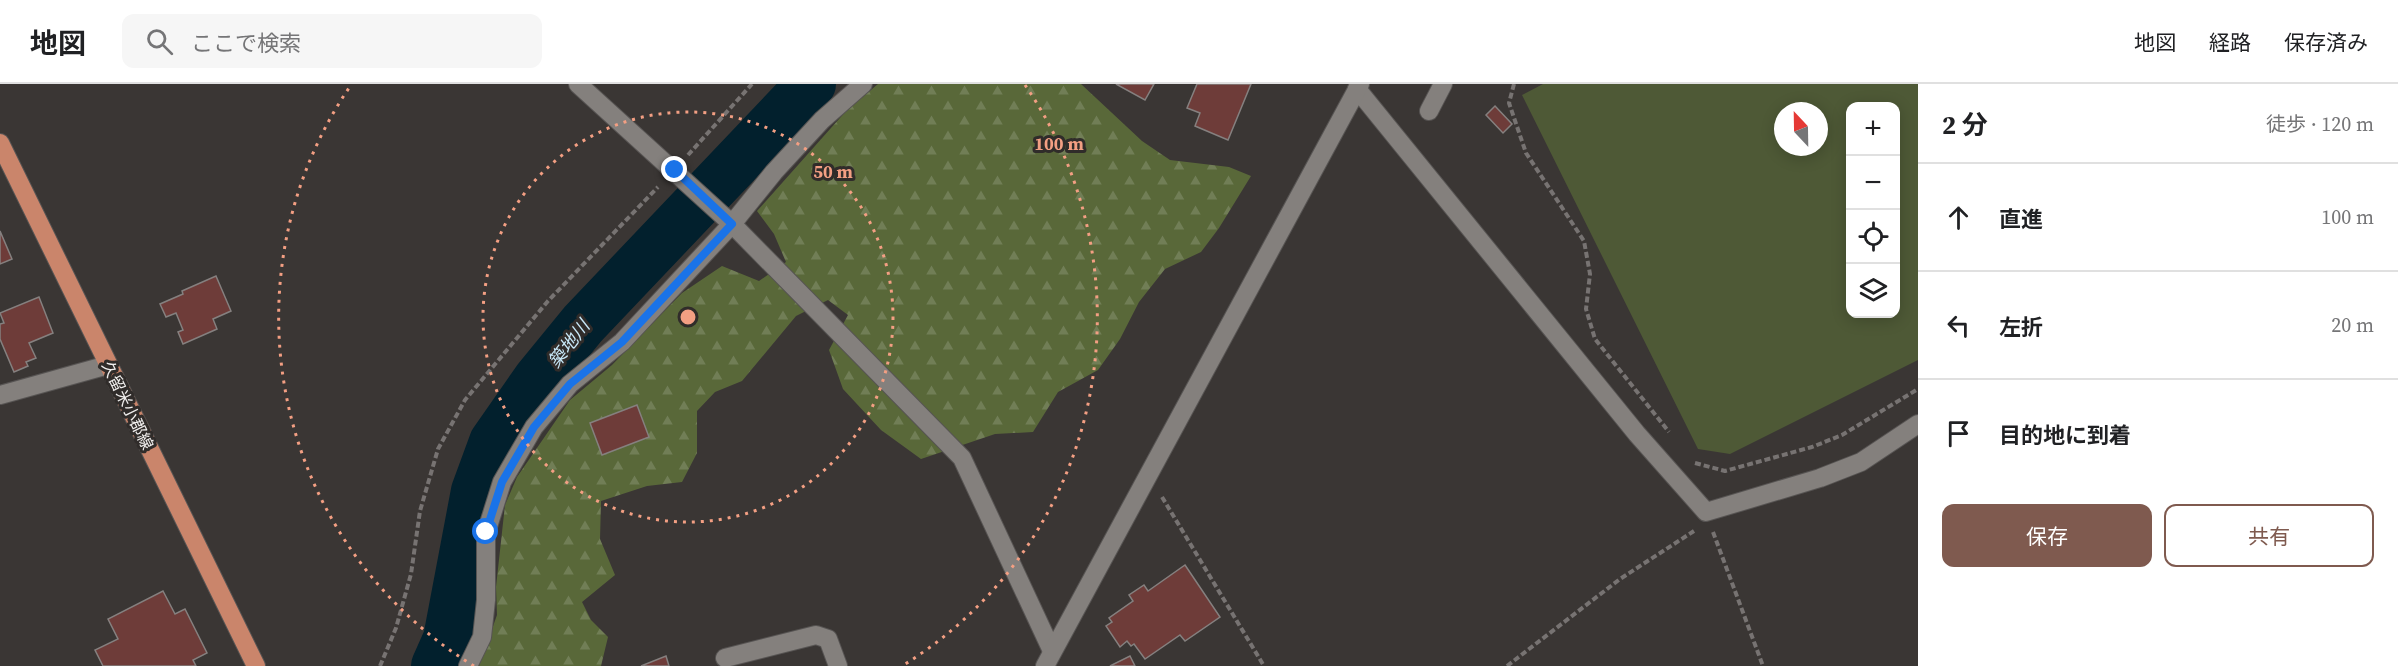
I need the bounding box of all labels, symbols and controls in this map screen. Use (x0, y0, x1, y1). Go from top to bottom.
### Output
search box (122, 14, 542, 68)
text: 地図 (30, 24, 86, 62)
icon: search (143, 25, 176, 58)
text: ここで検索 (191, 28, 301, 58)
text: 地図 (2134, 28, 2176, 57)
text: 経路 (2209, 28, 2251, 57)
text: 保存済み (2284, 28, 2368, 57)
north arrow (1774, 102, 1828, 156)
map controls (1846, 102, 1900, 318)
button: + (1846, 102, 1900, 156)
text: 2 分 (1942, 107, 1988, 143)
text: 徒歩 · 120 m (2266, 110, 2374, 138)
text: 100 m (1034, 131, 1084, 156)
route end (661, 156, 687, 182)
button: − (1846, 156, 1900, 210)
text: 50 m (813, 159, 853, 184)
icon: ahead (1942, 201, 1975, 234)
text: 100 m (2321, 203, 2374, 231)
text: 直進 (1999, 204, 2043, 234)
button: locate (1846, 210, 1900, 264)
button: layers (1846, 264, 1900, 318)
centre of rings (678, 307, 698, 327)
icon: left (1942, 309, 1975, 342)
text: 20 m (2331, 311, 2374, 339)
text: 左折 (1999, 312, 2043, 342)
water label: 築地川 (542, 313, 596, 373)
street label: 久留米小郡線 (97, 357, 159, 453)
icon: arrive (1942, 417, 1975, 450)
text: 目的地に到着 (1999, 420, 2131, 450)
button: 保存 (1942, 504, 2152, 567)
button: 共有 (2164, 504, 2374, 567)
route start (472, 518, 498, 544)

